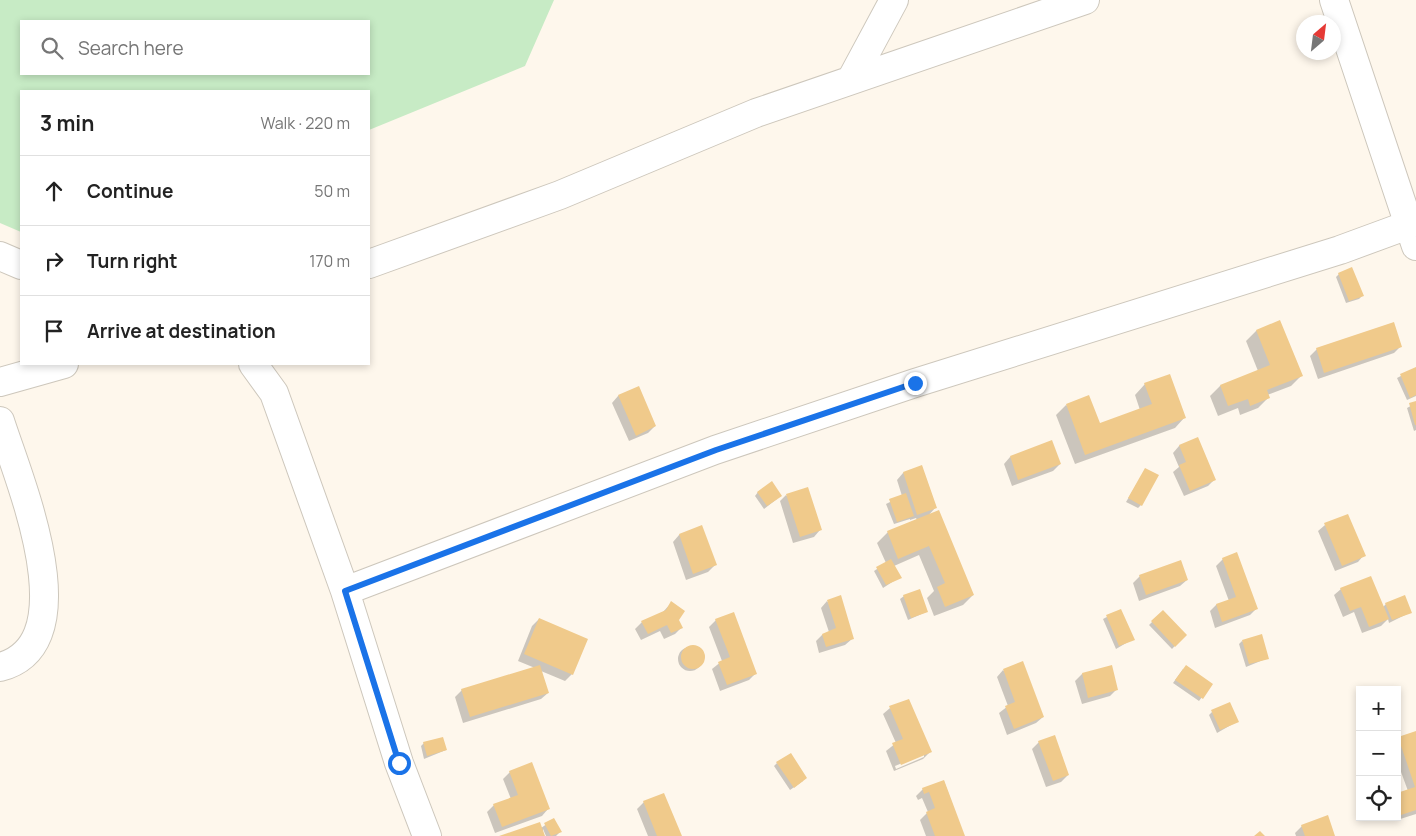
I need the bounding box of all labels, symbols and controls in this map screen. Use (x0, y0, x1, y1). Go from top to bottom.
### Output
north arrow (1296, 15, 1341, 60)
search box (20, 20, 370, 75)
icon: search (38, 34, 66, 62)
text: Search here (78, 35, 184, 61)
text: 3 min (40, 109, 94, 137)
text: Walk · 220 m (260, 112, 350, 134)
icon: ahead (40, 177, 68, 205)
text: Continue (87, 178, 173, 204)
text: 50 m (314, 180, 350, 202)
icon: right (40, 247, 68, 275)
text: Turn right (87, 248, 177, 274)
text: 170 m (309, 250, 350, 272)
icon: arrive (40, 317, 68, 345)
text: Arrive at destination (87, 318, 276, 344)
route end (904, 372, 927, 395)
map controls (1356, 686, 1401, 821)
button: + (1356, 686, 1401, 731)
button: − (1356, 731, 1401, 776)
route start (388, 752, 411, 775)
button: locate (1356, 776, 1401, 821)

